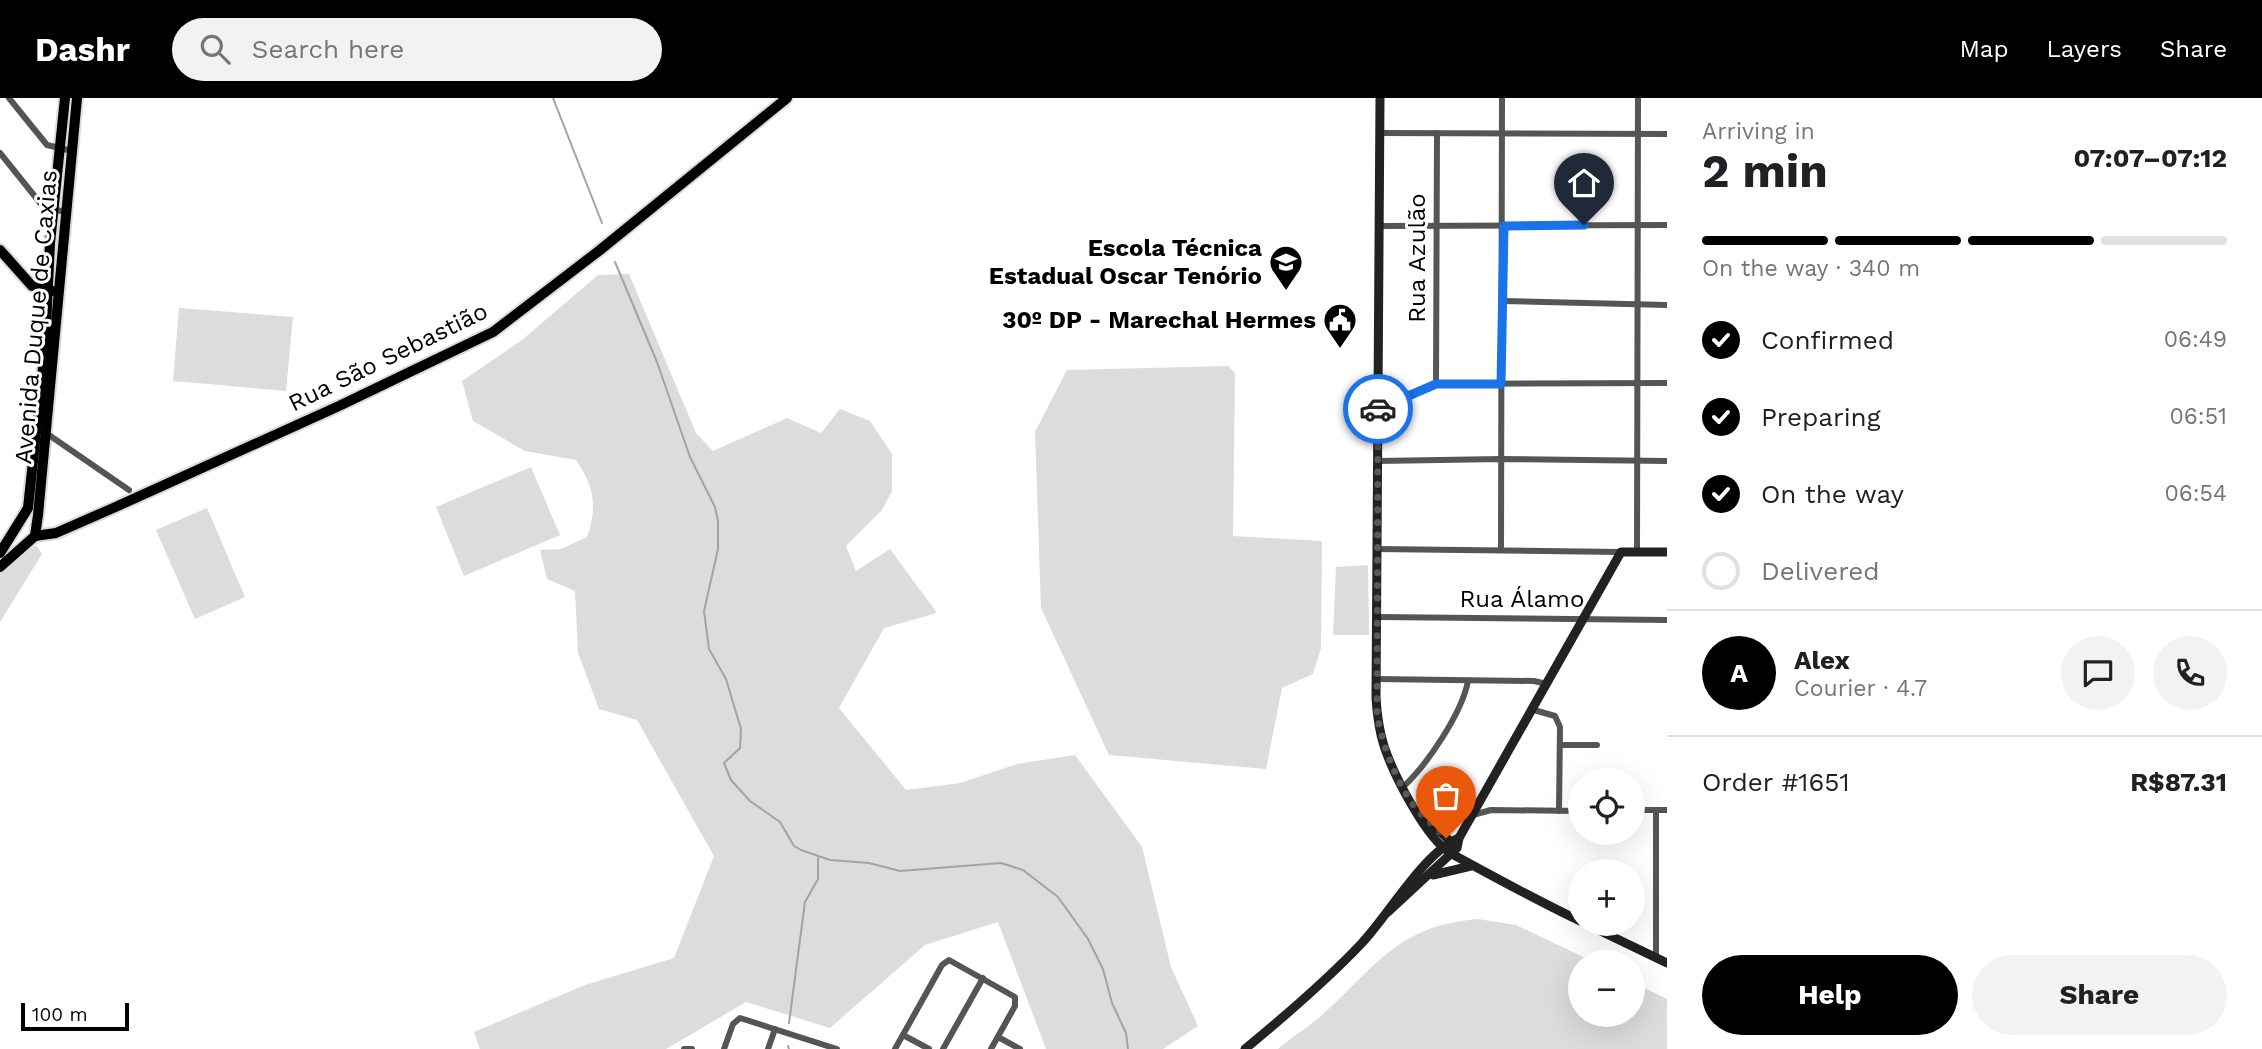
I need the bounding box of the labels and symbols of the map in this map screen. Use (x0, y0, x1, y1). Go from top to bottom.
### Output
pin (1554, 153, 1614, 225)
street label: Avenida Duque de Caxias (9, 169, 63, 465)
street label: Rua Azulão (1403, 193, 1431, 323)
place label: Escola Técnica Estadual Oscar Tenório (989, 234, 1262, 290)
school or university icon: Escola Técnica Estadual Oscar Tenório (1267, 243, 1305, 292)
street label: Rua São Sebastião (284, 297, 492, 417)
public building icon: 30º DP - Marechal Hermes (1321, 301, 1359, 350)
place label: 30º DP - Marechal Hermes (1002, 306, 1316, 334)
courier (1343, 374, 1413, 444)
street label: Rua Álamo (1460, 585, 1584, 613)
pin (1416, 766, 1476, 838)
scale bar (21, 1000, 130, 1032)

